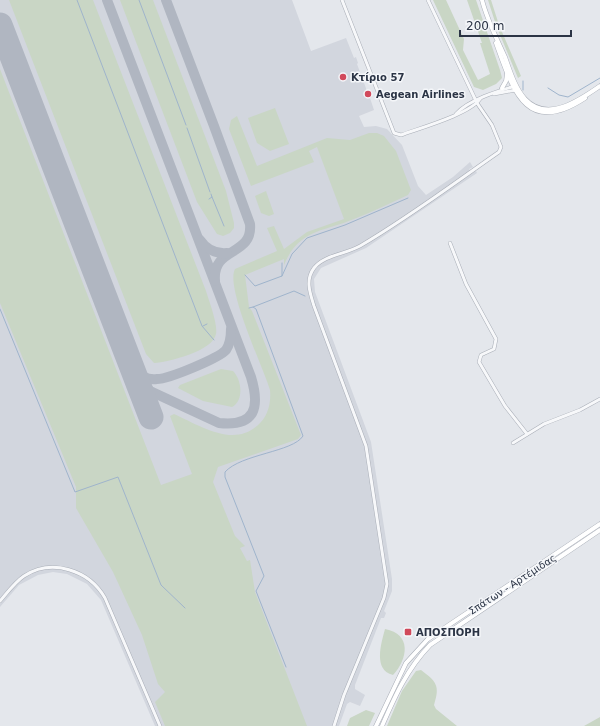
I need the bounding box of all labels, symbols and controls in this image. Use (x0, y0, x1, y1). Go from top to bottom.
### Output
scale bar (460, 12, 571, 38)
text: 200 m (466, 19, 504, 33)
marker: Κτίριο 57 (338, 72, 348, 82)
place label: Κτίριο 57 (351, 72, 404, 83)
marker: Aegean Airlines (363, 89, 373, 99)
place label: Aegean Airlines (376, 89, 465, 100)
street label: Σπάτων - Αρτέμιδας (467, 552, 558, 617)
marker: ΑΠΟΣΠΟΡΗ (403, 627, 413, 637)
place label: ΑΠΟΣΠΟΡΗ (416, 627, 480, 638)

